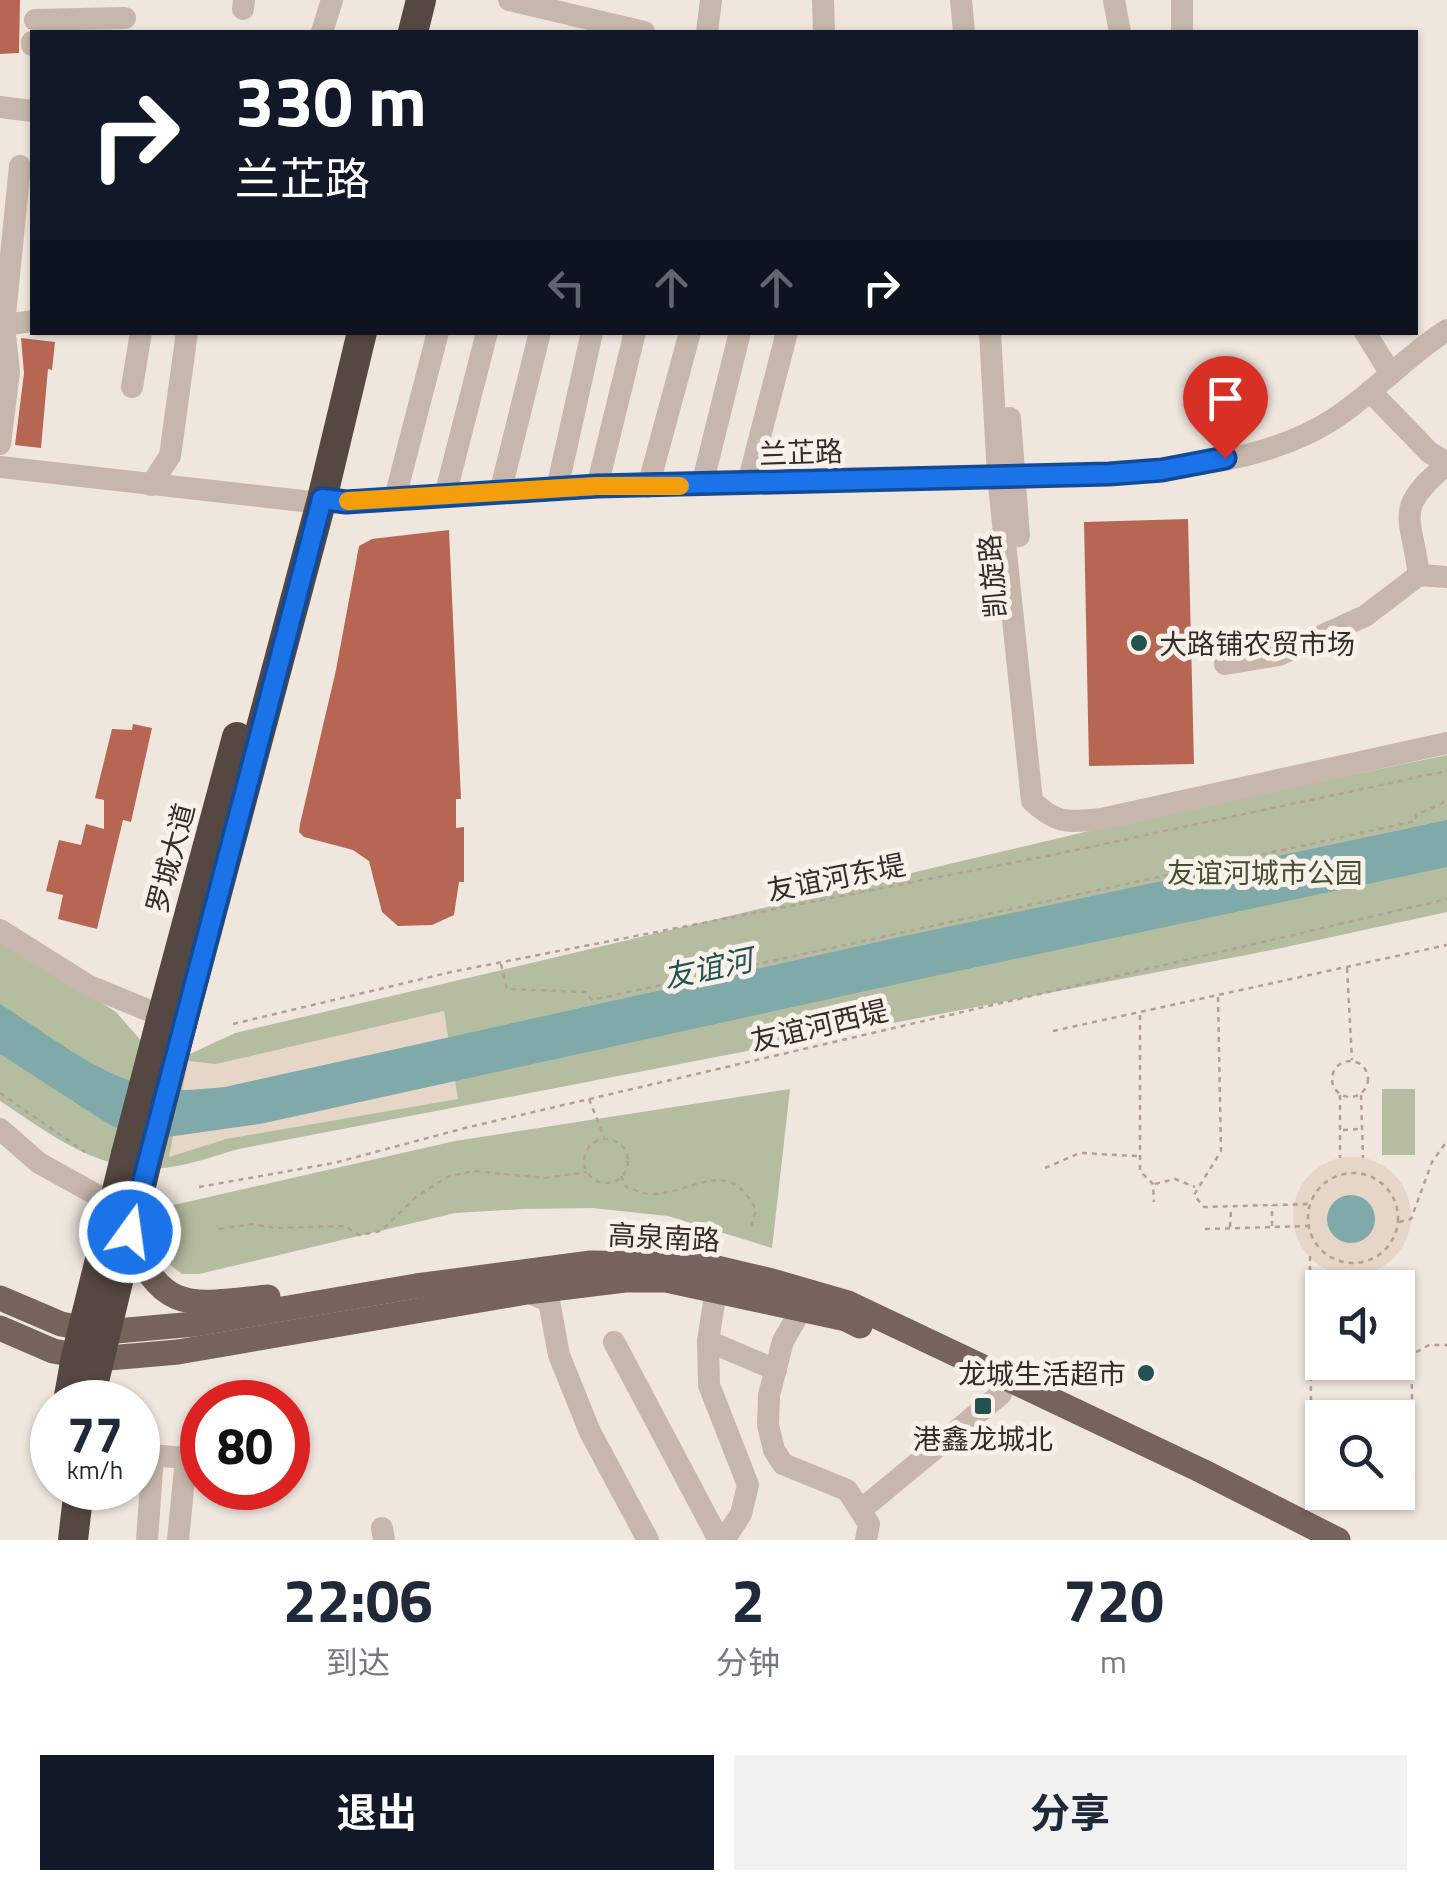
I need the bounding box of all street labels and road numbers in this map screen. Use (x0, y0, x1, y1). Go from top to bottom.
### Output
street label: 兰芷路 (758, 429, 844, 475)
street label: 凯旋路 (967, 532, 1017, 620)
street label: 罗城大道 (135, 798, 205, 918)
street label: 友谊河东堤 (763, 843, 909, 911)
street label: 友谊河西堤 (746, 988, 892, 1062)
street label: 高泉南路 (607, 1213, 721, 1261)

